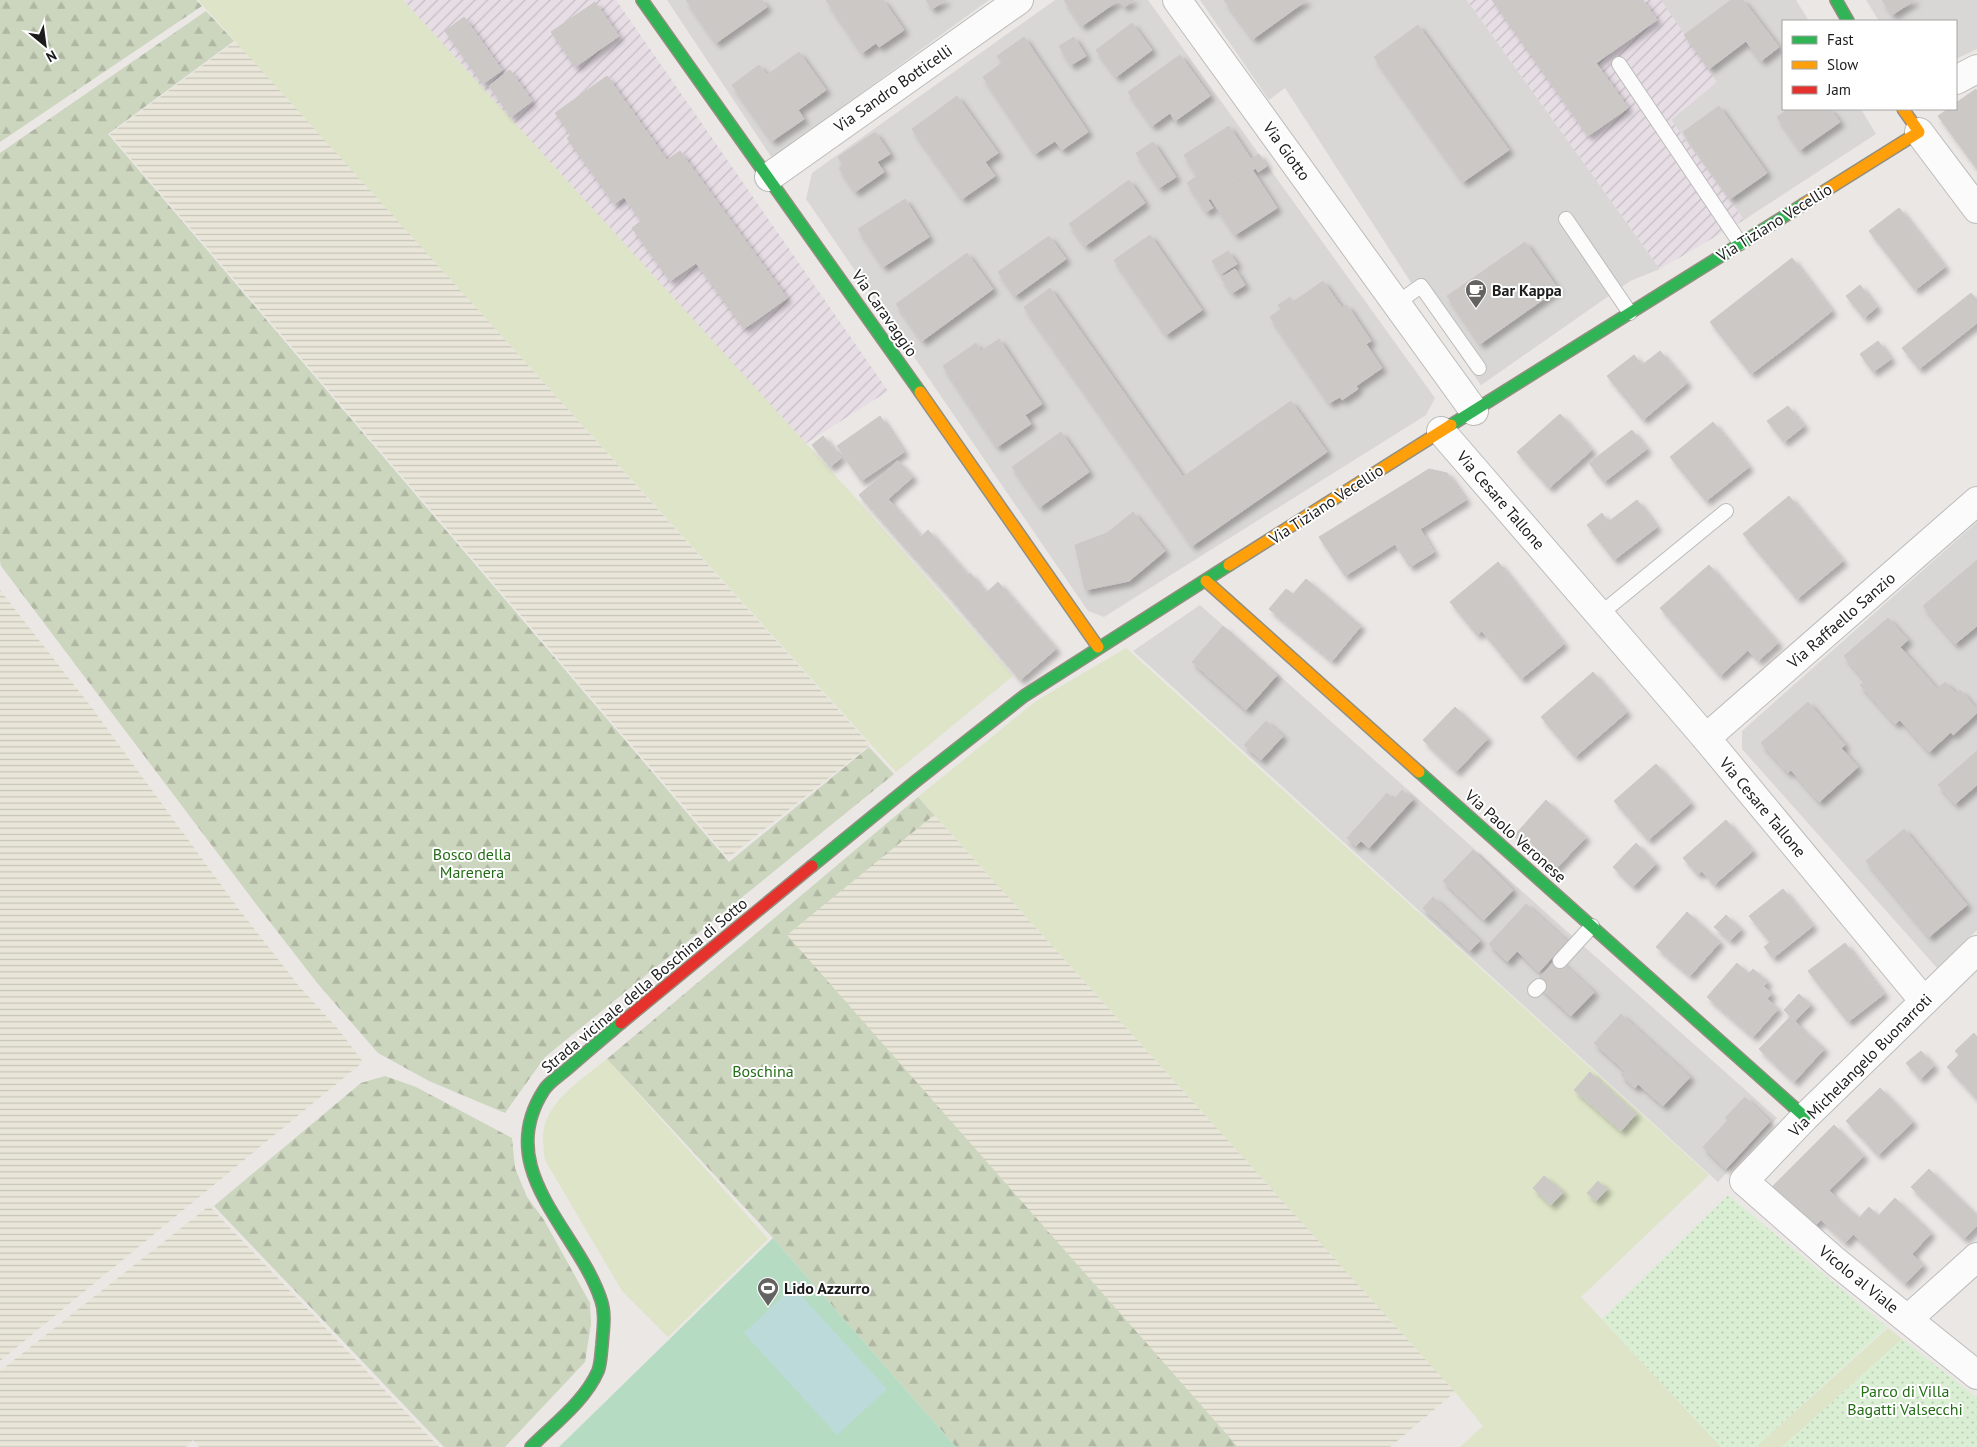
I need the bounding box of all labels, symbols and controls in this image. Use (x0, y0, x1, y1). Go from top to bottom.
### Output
north arrow (20, 20, 70, 70)
legend (1782, 20, 1957, 110)
text: Fast (1827, 30, 1854, 49)
street label: Via Sandro Botticelli (829, 40, 956, 137)
text: N (43, 46, 60, 66)
text: Slow (1827, 55, 1858, 74)
text: Jam (1826, 80, 1851, 99)
street label: Via Giotto (1258, 117, 1315, 184)
street label: Via Tiziano Vecellio (1712, 179, 1835, 266)
street label: Via Caravaggio (847, 265, 922, 360)
cafe icon: Bar Kappa (1464, 278, 1488, 309)
place label: Bar Kappa (1492, 280, 1562, 300)
street label: Via Cesare Tallone (1452, 446, 1549, 553)
street label: Via Tiziano Vecellio (1264, 460, 1387, 549)
street label: Via Raffaello Sanzio (1782, 568, 1899, 673)
street label: Via Cesare Tallone (1715, 752, 1811, 861)
street label: Via Paolo Veronese (1460, 785, 1571, 887)
park label: Bosco della Marenera (433, 844, 511, 882)
street label: Strada vicinale della Boschina di Sotto (537, 893, 751, 1077)
street label: Via Michelangelo Buonarroti (1783, 989, 1936, 1142)
park label: Boschina (732, 1061, 794, 1081)
street label: Vicolo al Viale (1814, 1240, 1903, 1317)
sports icon: Lido Azzurro (756, 1276, 780, 1307)
place label: Lido Azzurro (784, 1278, 870, 1298)
park label: Parco di Villa Bagatti Valsecchi (1847, 1381, 1963, 1419)

